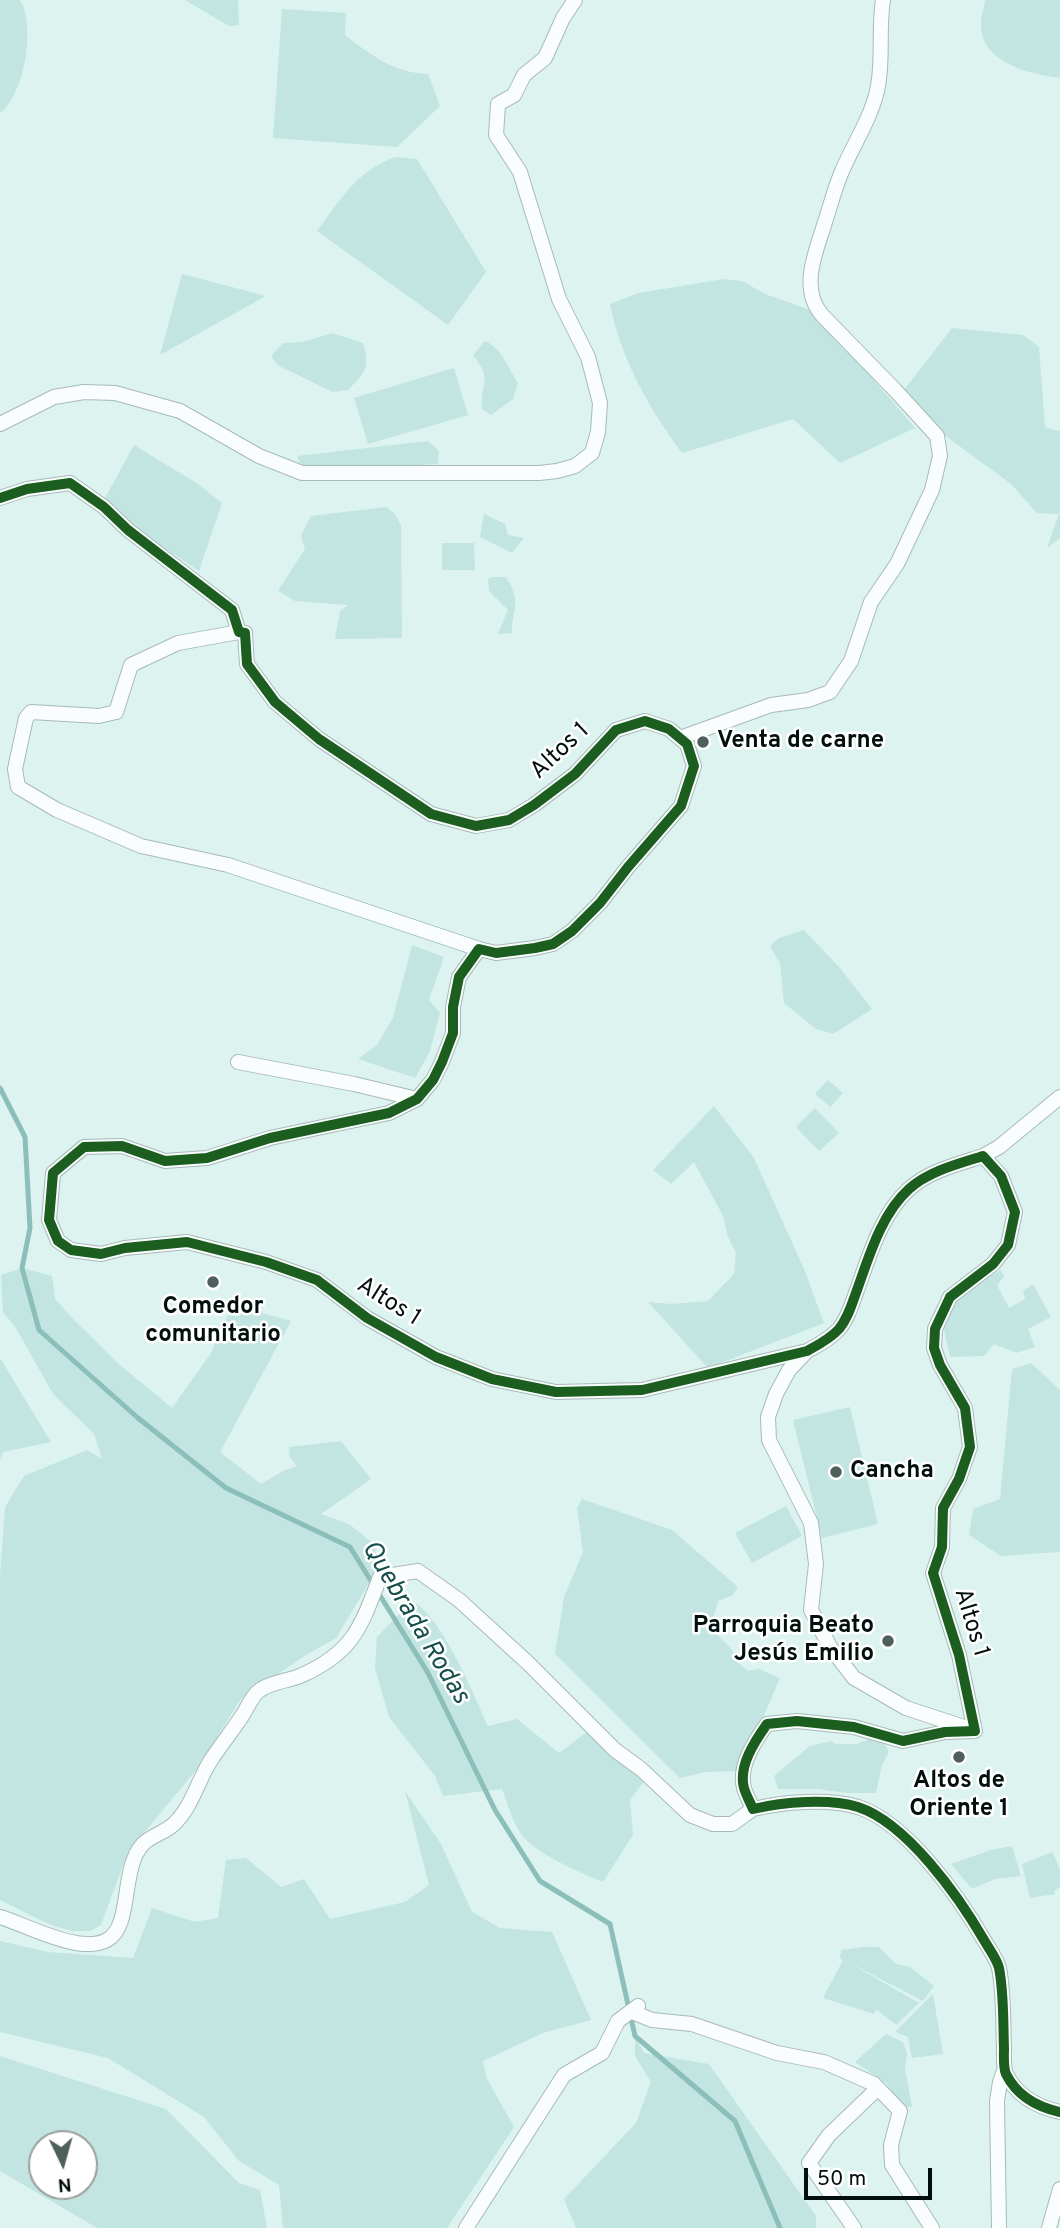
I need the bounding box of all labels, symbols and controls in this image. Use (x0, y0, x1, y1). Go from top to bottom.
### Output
street label: Altos 1 (525, 717, 597, 787)
place label: Venta de carne (717, 728, 884, 756)
marker: Venta de carne (695, 734, 711, 750)
street label: Altos 1 (351, 1272, 425, 1334)
marker: Comedor comunitario (205, 1274, 221, 1290)
place label: Comedor comunitario (145, 1294, 281, 1350)
place label: Cancha (850, 1458, 934, 1486)
marker: Cancha (828, 1464, 844, 1480)
water label: Quebrada Rodas (353, 1536, 475, 1710)
street label: Altos 1 (946, 1585, 994, 1661)
place label: Parroquia Beato Jesús Emilio (693, 1613, 874, 1669)
marker: Parroquia Beato Jesús Emilio (880, 1633, 896, 1649)
marker: Altos de Oriente 1 (951, 1749, 967, 1765)
place label: Altos de Oriente 1 (909, 1768, 1009, 1824)
north arrow (28, 2130, 98, 2200)
scale bar (808, 2154, 936, 2198)
text: 50 m (817, 2166, 866, 2193)
text: N (57, 2171, 73, 2196)

